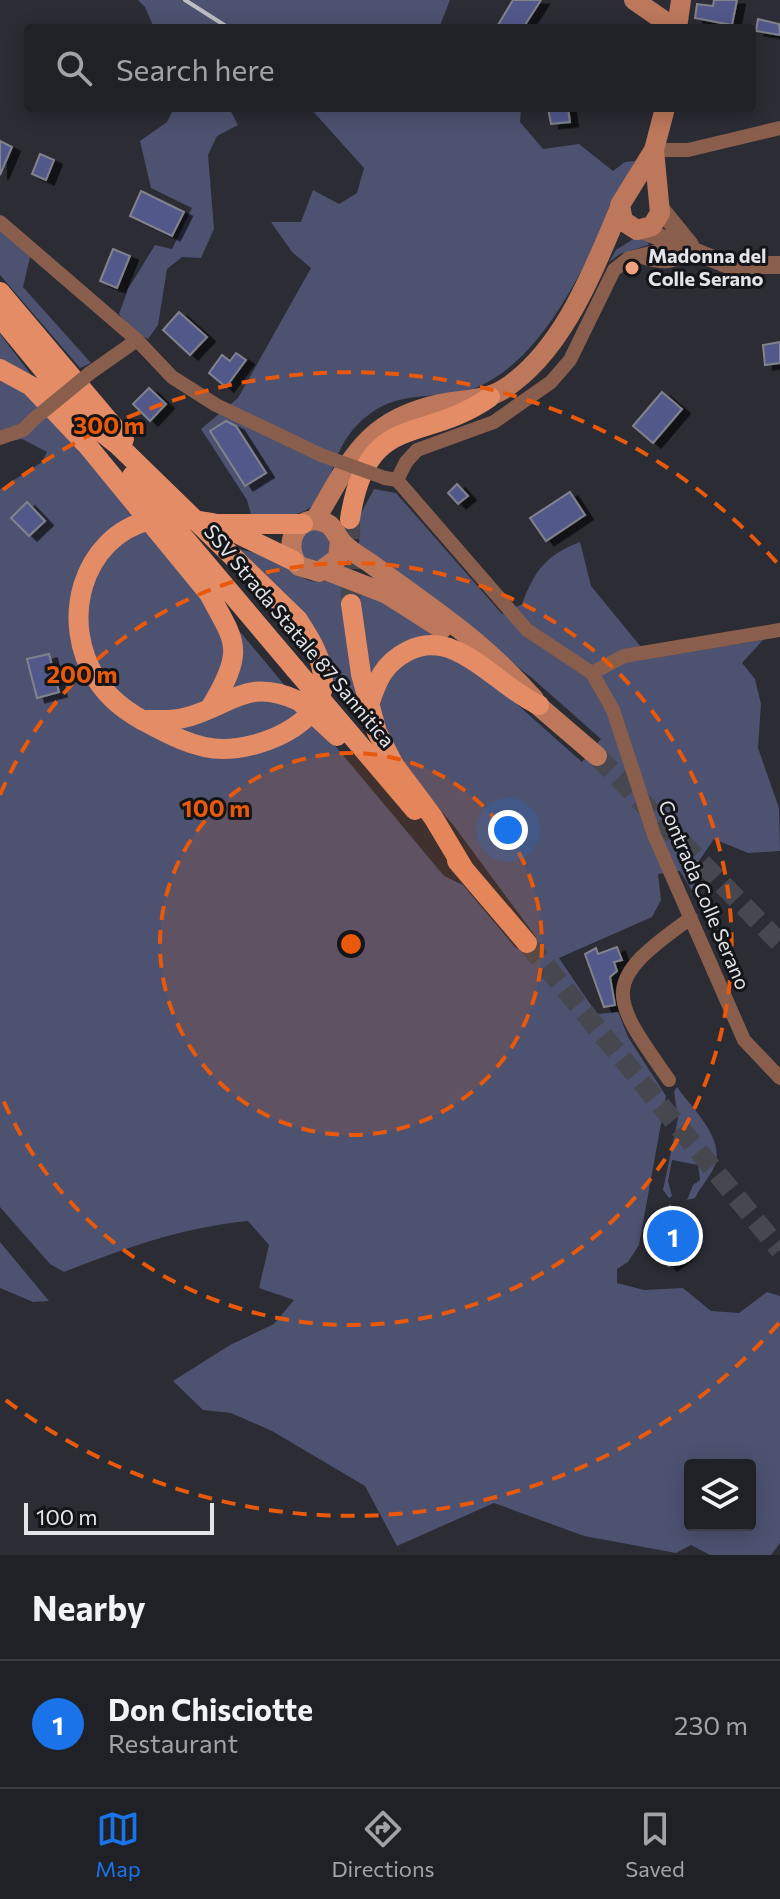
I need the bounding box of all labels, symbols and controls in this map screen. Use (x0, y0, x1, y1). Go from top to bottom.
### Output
search box (24, 24, 756, 112)
icon: search (52, 46, 96, 90)
text: Search here (116, 50, 275, 87)
place label: Madonna del Colle Serano (648, 243, 766, 290)
marker: Madonna del Colle Serano (623, 259, 641, 277)
text: 300 m (73, 410, 145, 439)
street label: SSV Strada Statale 87 Sannitica (200, 519, 400, 752)
text: 200 m (47, 659, 117, 688)
text: 100 m (182, 793, 250, 822)
street label: Contrada Colle Serano (654, 796, 756, 993)
your location (488, 810, 528, 850)
centre of rings (337, 930, 365, 958)
pin: 1 (647, 1206, 699, 1266)
map controls (684, 1459, 756, 1531)
button: layers (684, 1459, 756, 1531)
scale bar (24, 1499, 214, 1535)
text: 100 m (36, 1503, 98, 1530)
text: Nearby (32, 1586, 146, 1628)
text: Don Chisciotte (108, 1690, 313, 1727)
text: 1 (52, 1709, 64, 1740)
text: 230 m (674, 1709, 748, 1740)
text: Restaurant (108, 1727, 238, 1758)
tab: Map (95, 1807, 141, 1882)
tab: Directions (331, 1807, 435, 1882)
tab: Saved (625, 1807, 685, 1882)

